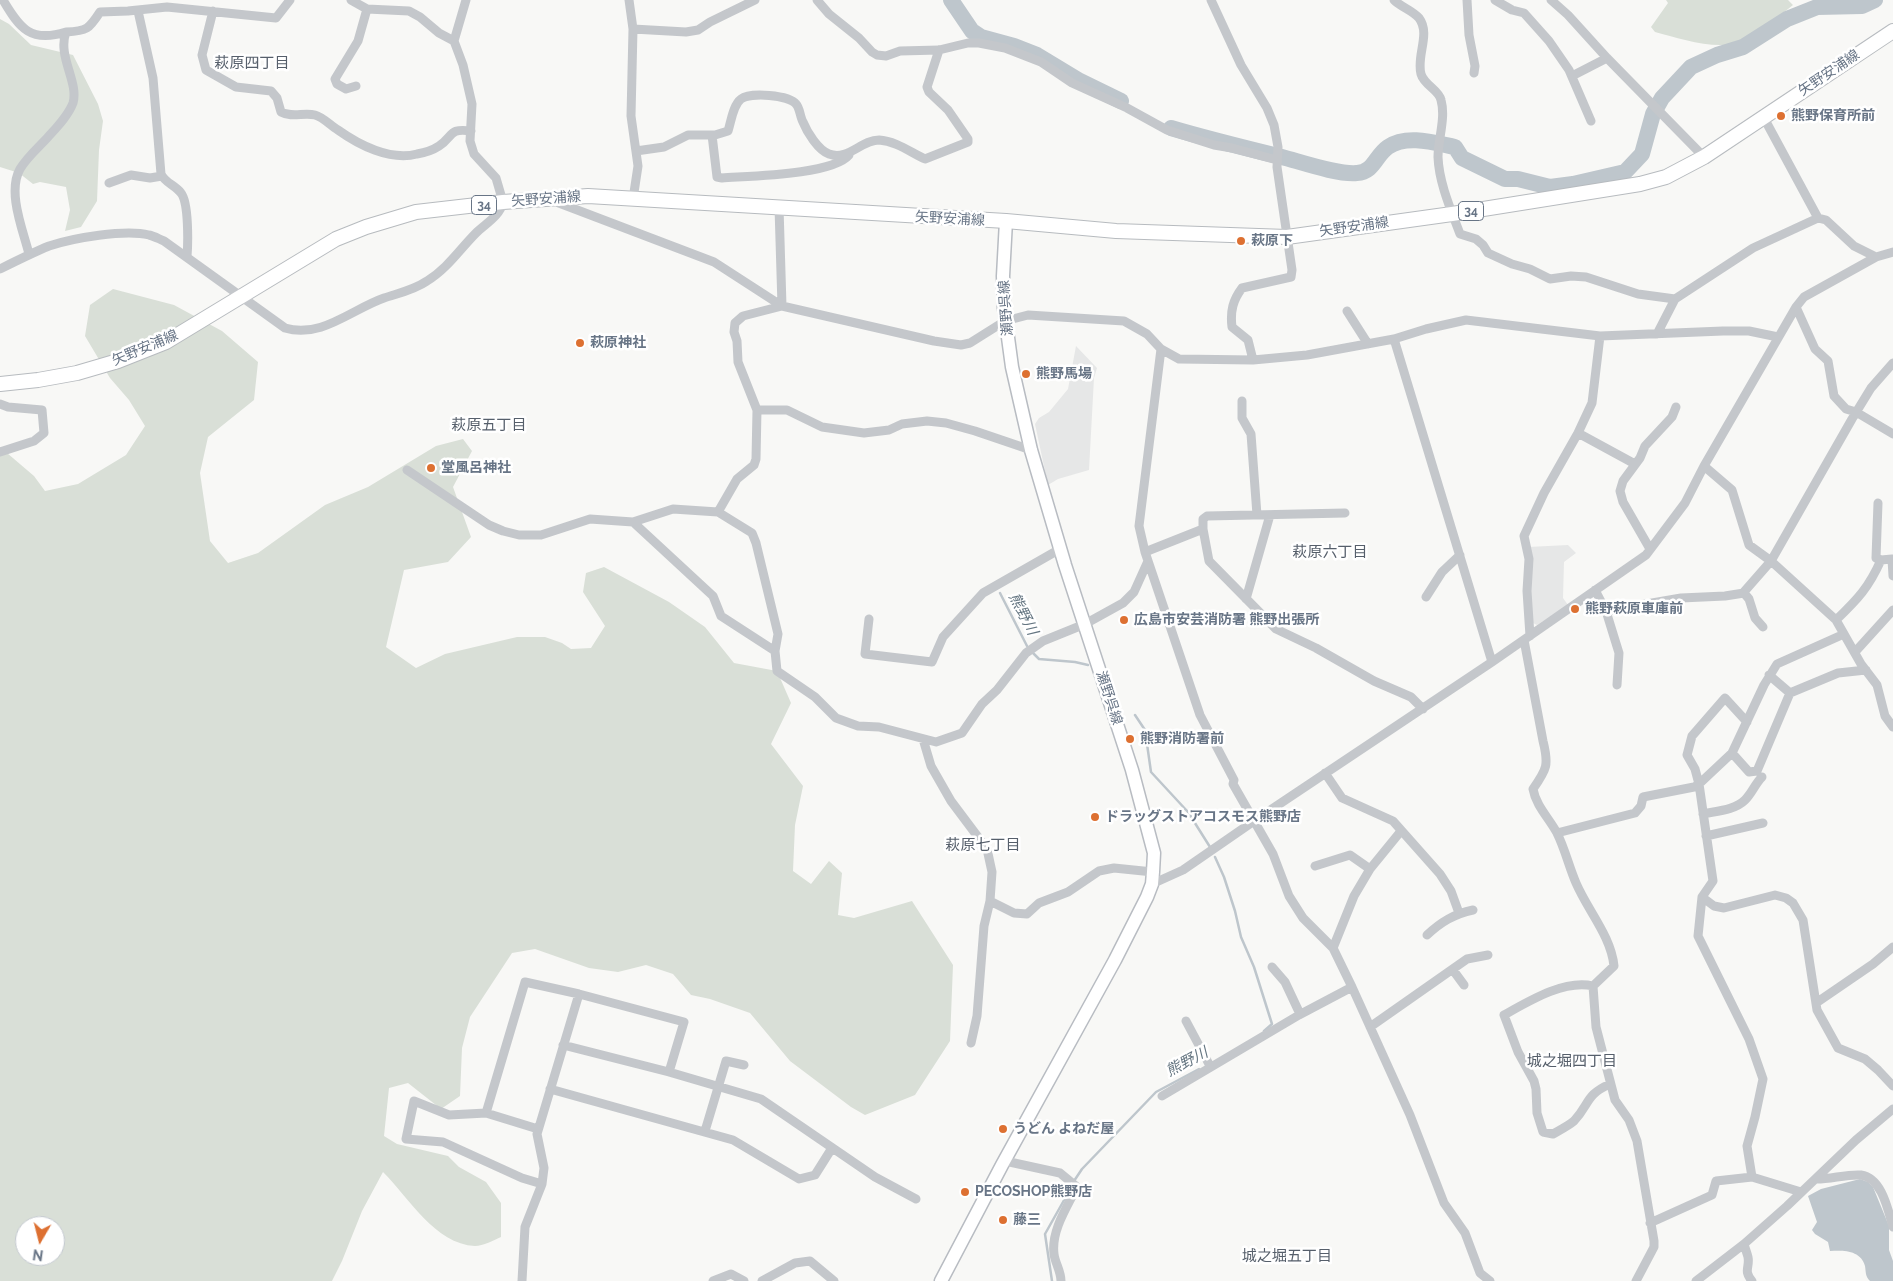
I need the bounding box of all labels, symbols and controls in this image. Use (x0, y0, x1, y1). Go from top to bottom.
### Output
street label: 矢野安浦線 (1795, 46, 1863, 100)
district label: 萩原四丁目 (215, 54, 289, 72)
place label: 熊野保育所前 (1791, 108, 1875, 124)
marker: 熊野保育所前 (1775, 110, 1787, 122)
street label: 矢野安浦線 (510, 188, 582, 210)
road number: 34 (472, 196, 496, 214)
road number: 34 (1458, 202, 1484, 220)
street label: 矢野安浦線 (915, 209, 985, 229)
street label: 矢野安浦線 (1318, 214, 1390, 240)
place label: 萩原下 (1251, 233, 1293, 249)
marker: 萩原下 (1235, 235, 1247, 247)
street label: 瀬野呉線 (996, 279, 1016, 337)
street label: 矢野安浦線 (110, 327, 180, 369)
place label: 萩原神社 (590, 335, 646, 351)
marker: 萩原神社 (574, 337, 586, 349)
place label: 熊野馬場 (1036, 366, 1092, 382)
marker: 熊野馬場 (1020, 368, 1032, 380)
district label: 萩原五丁目 (452, 416, 526, 434)
place label: 堂風呂神社 (441, 460, 511, 476)
marker: 堂風呂神社 (425, 462, 437, 474)
district label: 萩原六丁目 (1293, 543, 1367, 561)
water label: 熊野川 (1005, 590, 1041, 638)
place label: 熊野萩原車庫前 (1585, 601, 1683, 617)
marker: 熊野萩原車庫前 (1569, 603, 1581, 615)
place label: 広島市安芸消防署 熊野出張所 (1134, 612, 1319, 628)
marker: 広島市安芸消防署 熊野出張所 (1118, 614, 1130, 626)
street label: 瀬野呉線 (1092, 669, 1126, 727)
place label: 熊野消防署前 (1140, 731, 1224, 747)
marker: 熊野消防署前 (1124, 733, 1136, 745)
place label: ドラッグストアコスモス熊野店 (1105, 809, 1301, 825)
marker: ドラッグストアコスモス熊野店 (1089, 811, 1101, 823)
district label: 萩原七丁目 (946, 836, 1020, 854)
water label: 熊野川 (1163, 1043, 1211, 1081)
district label: 城之堀四丁目 (1527, 1052, 1617, 1070)
place label: うどん よねだ屋 (1013, 1121, 1114, 1137)
marker: うどん よねだ屋 (997, 1123, 1009, 1135)
place label: PECOSHOP熊野店 (975, 1184, 1092, 1200)
marker: PECOSHOP熊野店 (959, 1186, 971, 1198)
place label: 藤三 (1013, 1212, 1041, 1228)
marker: 藤三 (997, 1214, 1009, 1226)
north arrow (15, 1216, 65, 1266)
text: N (32, 1246, 44, 1264)
district label: 城之堀五丁目 (1242, 1247, 1332, 1265)

